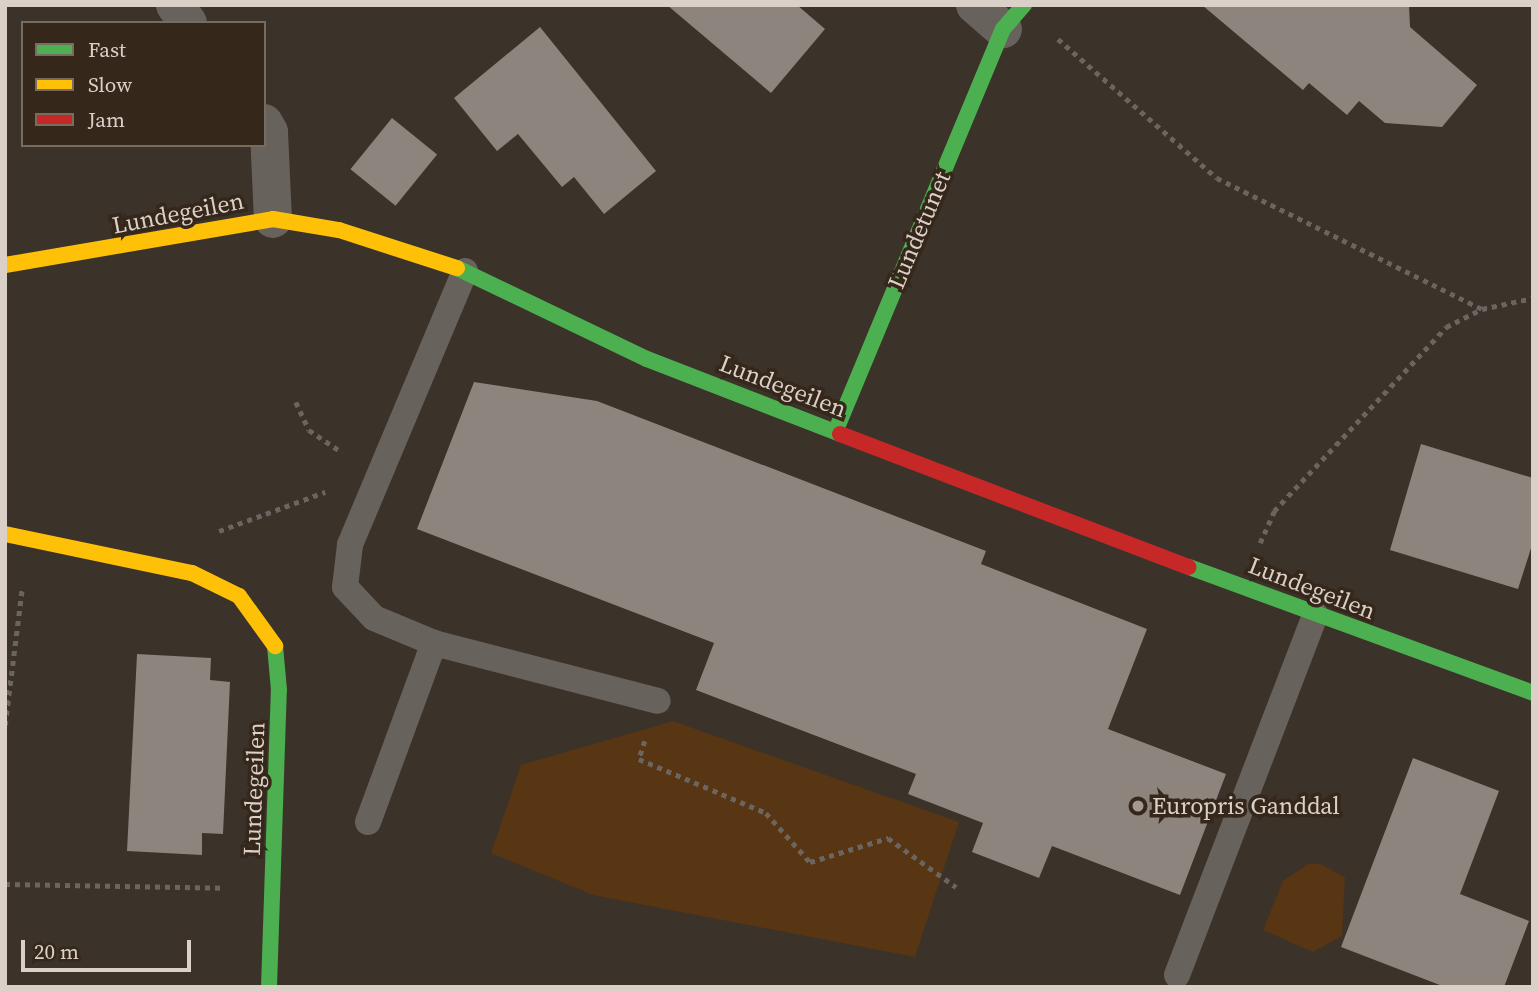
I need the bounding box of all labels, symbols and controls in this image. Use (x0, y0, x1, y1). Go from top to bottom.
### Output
legend (21, 21, 266, 147)
text: Fast (88, 35, 126, 64)
text: Slow (88, 70, 132, 99)
text: Jam (88, 105, 125, 134)
street label: Lundetunet (881, 167, 957, 293)
street label: Lundegeilen (110, 186, 246, 240)
street label: Lundegeilen (715, 349, 851, 423)
street label: Lundegeilen (1244, 551, 1380, 625)
street label: Lundegeilen (237, 722, 271, 856)
place label: Europris Ganddal (1152, 792, 1340, 820)
marker: Europris Ganddal (1130, 798, 1146, 814)
scale bar (24, 926, 194, 970)
text: 20 m (34, 937, 79, 966)

